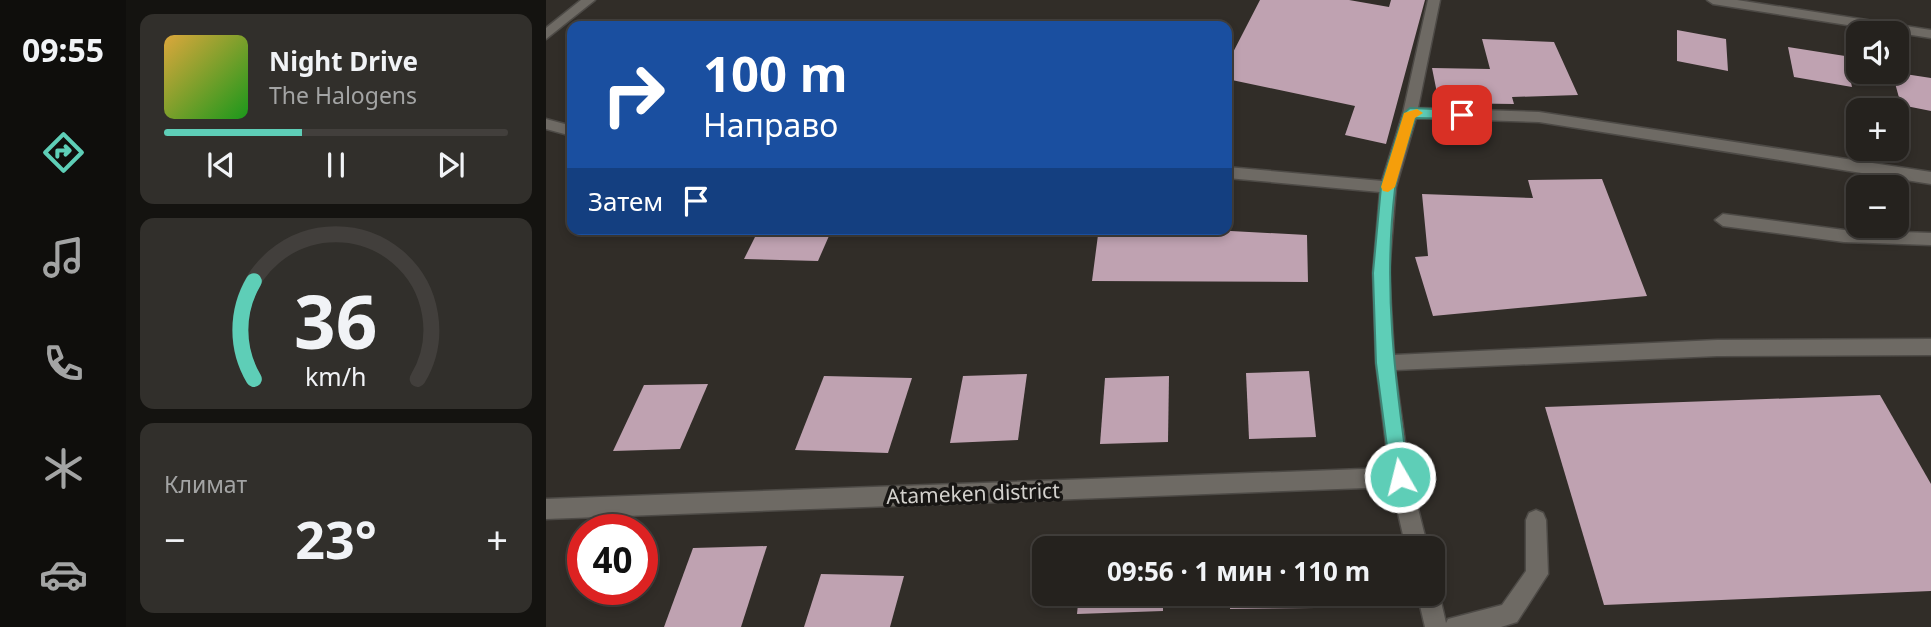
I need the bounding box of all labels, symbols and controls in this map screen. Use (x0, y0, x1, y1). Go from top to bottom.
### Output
map controls (1846, 21, 1909, 238)
button: sound (1846, 21, 1909, 84)
text: 09:55 (22, 28, 104, 71)
text: 100 m (703, 40, 848, 106)
text: Night Drive (269, 43, 418, 79)
icon: right (588, 49, 679, 140)
text: The Halogens (269, 79, 417, 111)
pin (1432, 85, 1492, 145)
icon: arrive (1443, 96, 1481, 134)
button: + (1846, 98, 1909, 161)
text: Направо (703, 103, 838, 146)
icon: directions (39, 128, 88, 177)
icon: previous (202, 146, 240, 184)
icon: pause (317, 146, 355, 184)
icon: next (432, 146, 470, 184)
button: − (1846, 175, 1909, 238)
icon: arrive (677, 182, 715, 220)
text: Затем (588, 183, 663, 219)
icon: music (39, 233, 88, 282)
text: 36 (294, 272, 378, 371)
icon: phone (39, 339, 88, 388)
text: km/h (305, 359, 367, 393)
position arrow (1363, 440, 1437, 514)
icon: climate (39, 444, 88, 493)
text: Климат (164, 468, 247, 500)
street label: Atameken district (886, 476, 1061, 510)
text: 23° (295, 503, 377, 574)
text: − (164, 513, 186, 565)
text: + (486, 513, 508, 565)
speed limit sign: 40 (567, 514, 658, 605)
icon: car (39, 550, 88, 599)
text: 09:56 · 1 мин · 110 m (1107, 553, 1370, 589)

